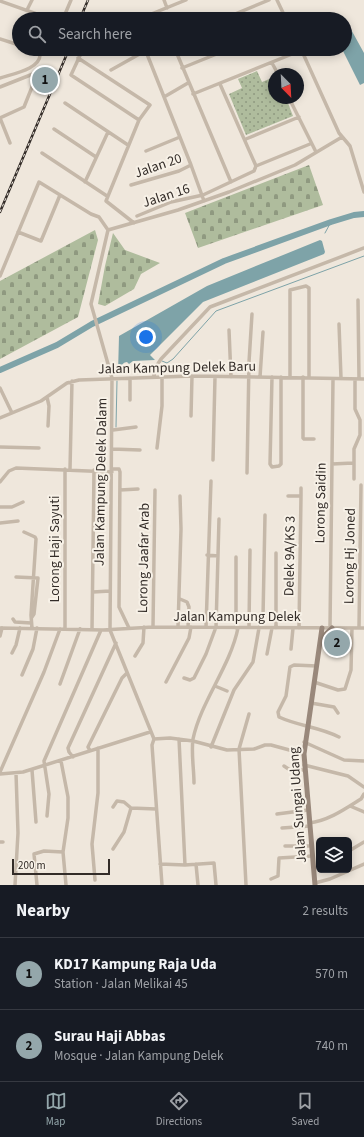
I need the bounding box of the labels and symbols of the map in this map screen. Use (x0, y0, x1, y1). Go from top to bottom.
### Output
pin: 1 (32, 65, 58, 95)
north arrow (268, 68, 304, 104)
street label: Jalan 20 (132, 149, 185, 183)
street label: Jalan 16 (140, 179, 193, 213)
your location (136, 327, 156, 347)
street label: Jalan Kampung Delek Baru (98, 357, 256, 379)
street label: Jalan Kampung Delek Dalam (90, 398, 112, 566)
street label: Lorong Saidin (310, 462, 332, 544)
street label: Lorong Haji Sayuti (45, 496, 65, 602)
street label: Lorong Jaafar Arab (133, 502, 155, 613)
street label: Lorong Hj Joned (339, 508, 361, 604)
street label: Delek 9A/KS 3 (279, 516, 301, 596)
street label: Jalan Kampung Delek (173, 607, 301, 627)
pin: 2 (324, 628, 350, 658)
street label: Jalan Sungai Udang (284, 746, 312, 864)
scale bar (12, 857, 110, 876)

